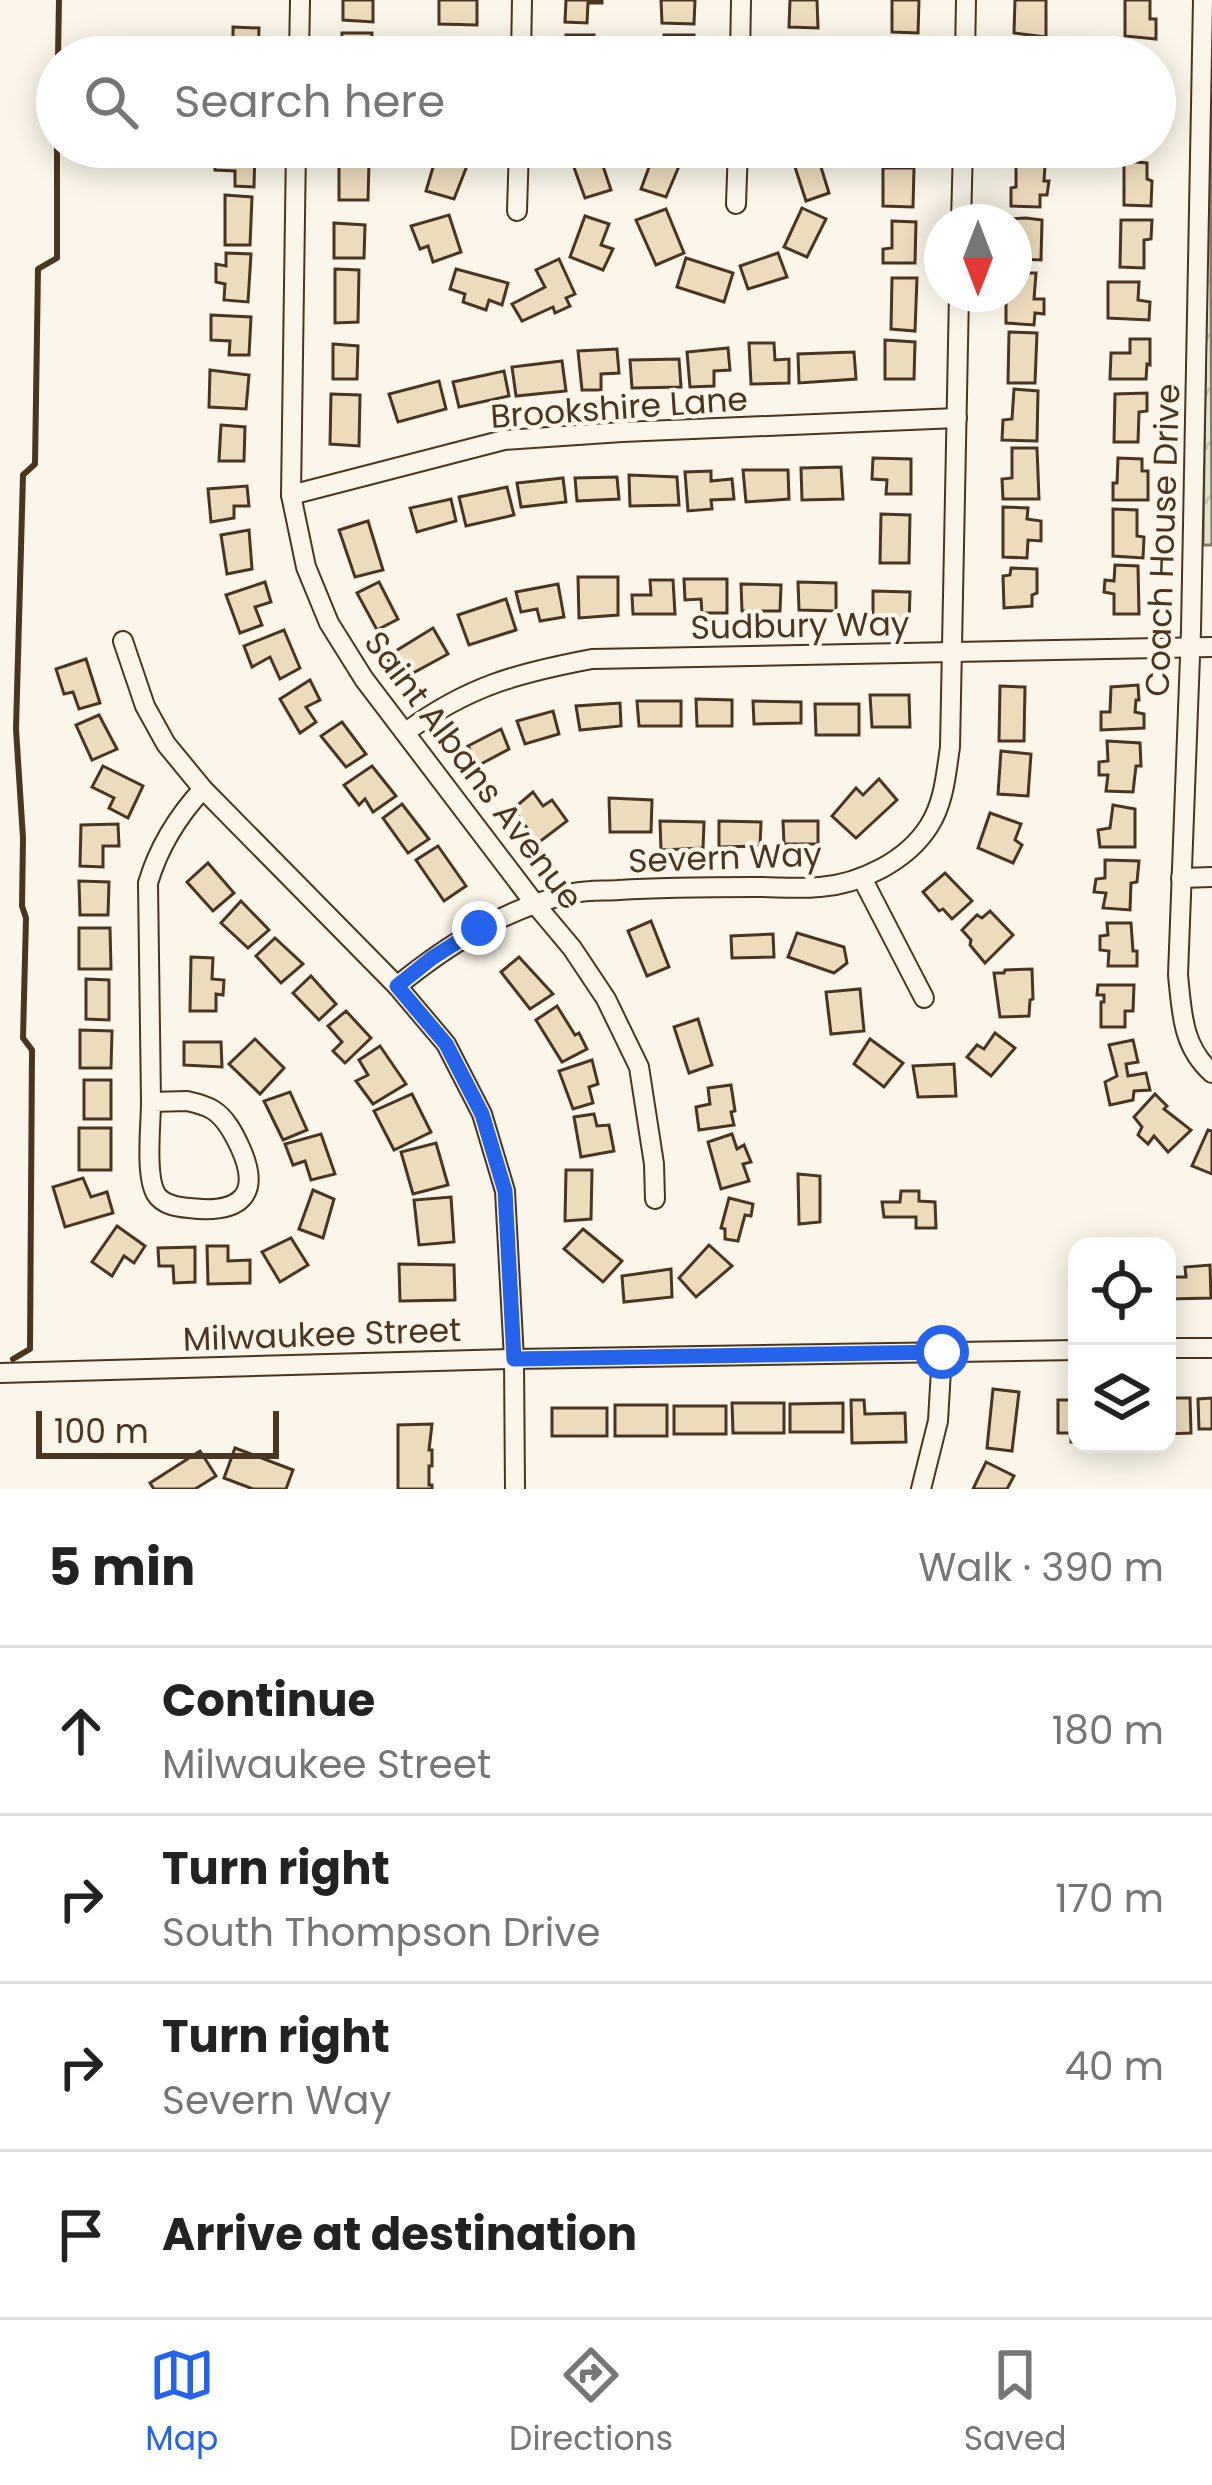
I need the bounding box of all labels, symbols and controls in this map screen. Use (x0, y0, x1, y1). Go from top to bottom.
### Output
search box (36, 36, 1176, 168)
icon: search (78, 69, 144, 135)
text: Search here (174, 70, 445, 133)
north arrow (924, 204, 1032, 312)
street label: Brookshire Lane (489, 375, 749, 440)
street label: Coach House Drive (1134, 383, 1191, 697)
street label: Sudbury Way (690, 600, 910, 651)
street label: Saint Albans Avenue (353, 621, 594, 919)
street label: Severn Way (627, 831, 823, 884)
route end (452, 901, 506, 955)
map controls (1068, 1237, 1176, 1453)
button: locate (1068, 1237, 1176, 1345)
street label: Milwaukee Street (182, 1306, 462, 1363)
route start (915, 1325, 969, 1379)
button: layers (1068, 1345, 1176, 1453)
scale bar (36, 1405, 279, 1458)
text: 100 m (54, 1408, 149, 1455)
text: 5 min (48, 1531, 195, 1603)
text: Walk · 390 m (918, 1540, 1164, 1595)
text: Continue (162, 1669, 375, 1732)
icon: ahead (48, 1698, 114, 1764)
text: 180 m (1052, 1703, 1164, 1758)
text: Milwaukee Street (162, 1737, 491, 1792)
text: Turn right (162, 1837, 390, 1900)
icon: right (48, 1866, 114, 1932)
text: 170 m (1055, 1871, 1164, 1926)
text: South Thompson Drive (162, 1905, 600, 1960)
text: Turn right (162, 2005, 390, 2068)
icon: right (48, 2034, 114, 2100)
text: 40 m (1064, 2039, 1164, 2094)
text: Severn Way (162, 2073, 391, 2128)
icon: arrive (48, 2202, 114, 2268)
text: Arrive at destination (162, 2203, 637, 2266)
tab: Map (145, 2342, 218, 2464)
tab: Directions (509, 2342, 673, 2464)
tab: Saved (964, 2342, 1067, 2464)

